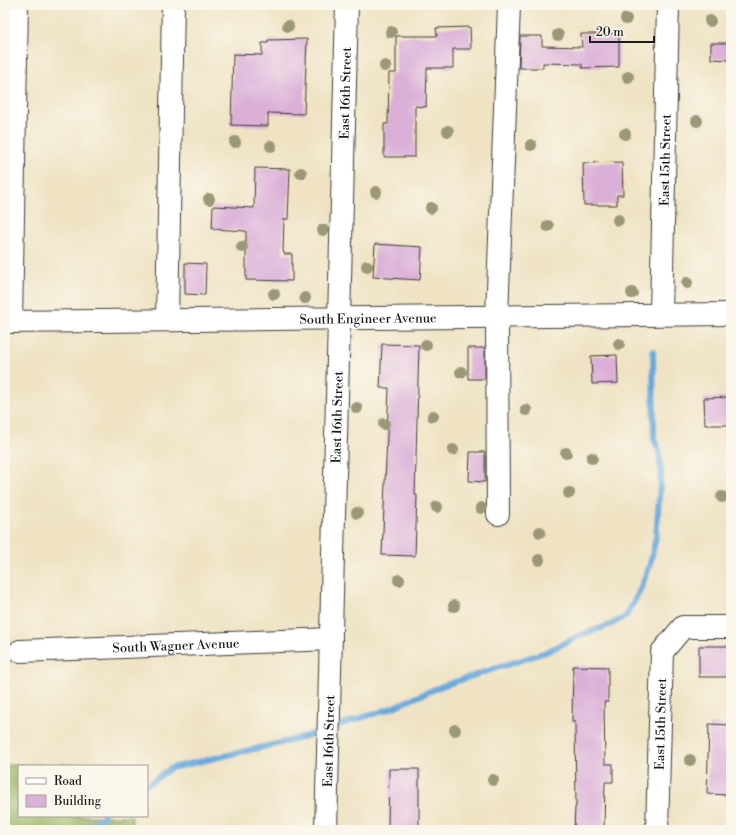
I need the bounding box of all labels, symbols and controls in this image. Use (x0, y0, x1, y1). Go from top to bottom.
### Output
scale bar (590, 18, 654, 44)
text: 20 m (596, 25, 624, 40)
street label: East 16th Street (337, 47, 355, 140)
street label: East 15th Street (656, 113, 675, 206)
street label: South Engineer Avenue (299, 310, 437, 328)
street label: East 16th Street (328, 370, 347, 463)
street label: South Wagner Avenue (112, 636, 240, 656)
street label: East 15th Street (652, 677, 670, 770)
street label: East 16th Street (320, 694, 338, 787)
legend (18, 765, 148, 817)
text: Road (54, 774, 82, 789)
text: Building (53, 794, 102, 809)

